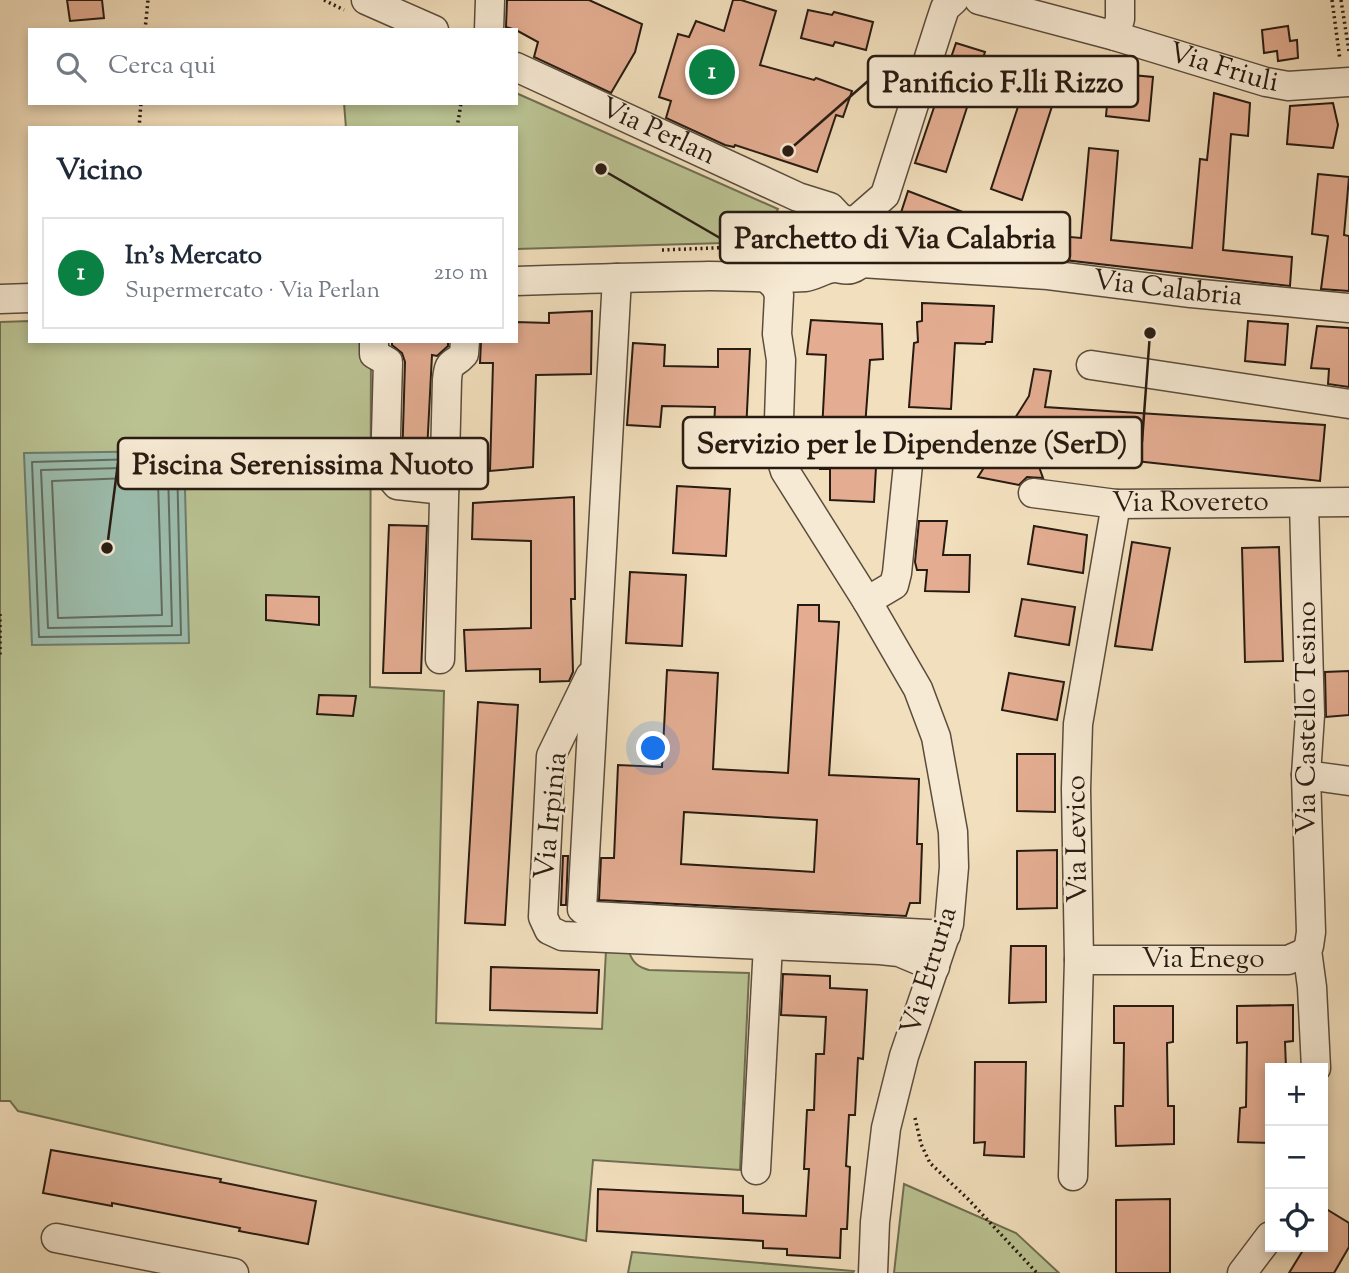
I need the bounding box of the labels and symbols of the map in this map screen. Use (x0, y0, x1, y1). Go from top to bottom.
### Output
street label: Via Friuli (1163, 33, 1281, 104)
pin: 1 (689, 46, 735, 98)
callout: Panificio F.lli Rizzo (868, 56, 1138, 107)
text: Panificio F.lli Rizzo (882, 63, 1124, 106)
street label: Via Perlan (593, 88, 722, 176)
callout: Parchetto di Via Calabria (720, 212, 1070, 263)
text: Parchetto di Via Calabria (734, 219, 1056, 262)
street label: Via Calabria (1091, 261, 1244, 318)
callout: Servizio per le Dipendenze (SerD) (683, 417, 1142, 468)
text: Servizio per le Dipendenze (SerD) (697, 424, 1127, 467)
callout: Piscina Serenissima Nuoto (118, 438, 488, 489)
text: Piscina Serenissima Nuoto (132, 445, 474, 488)
street label: Via Rovereto (1112, 483, 1269, 524)
street label: Via Castello Tesino (1288, 601, 1328, 835)
your location (636, 731, 670, 765)
street label: Via Irpinia (525, 750, 579, 882)
street label: Via Levico (1057, 775, 1099, 903)
street label: Via Etruria (892, 902, 968, 1040)
street label: Via Enego (1142, 940, 1264, 980)

